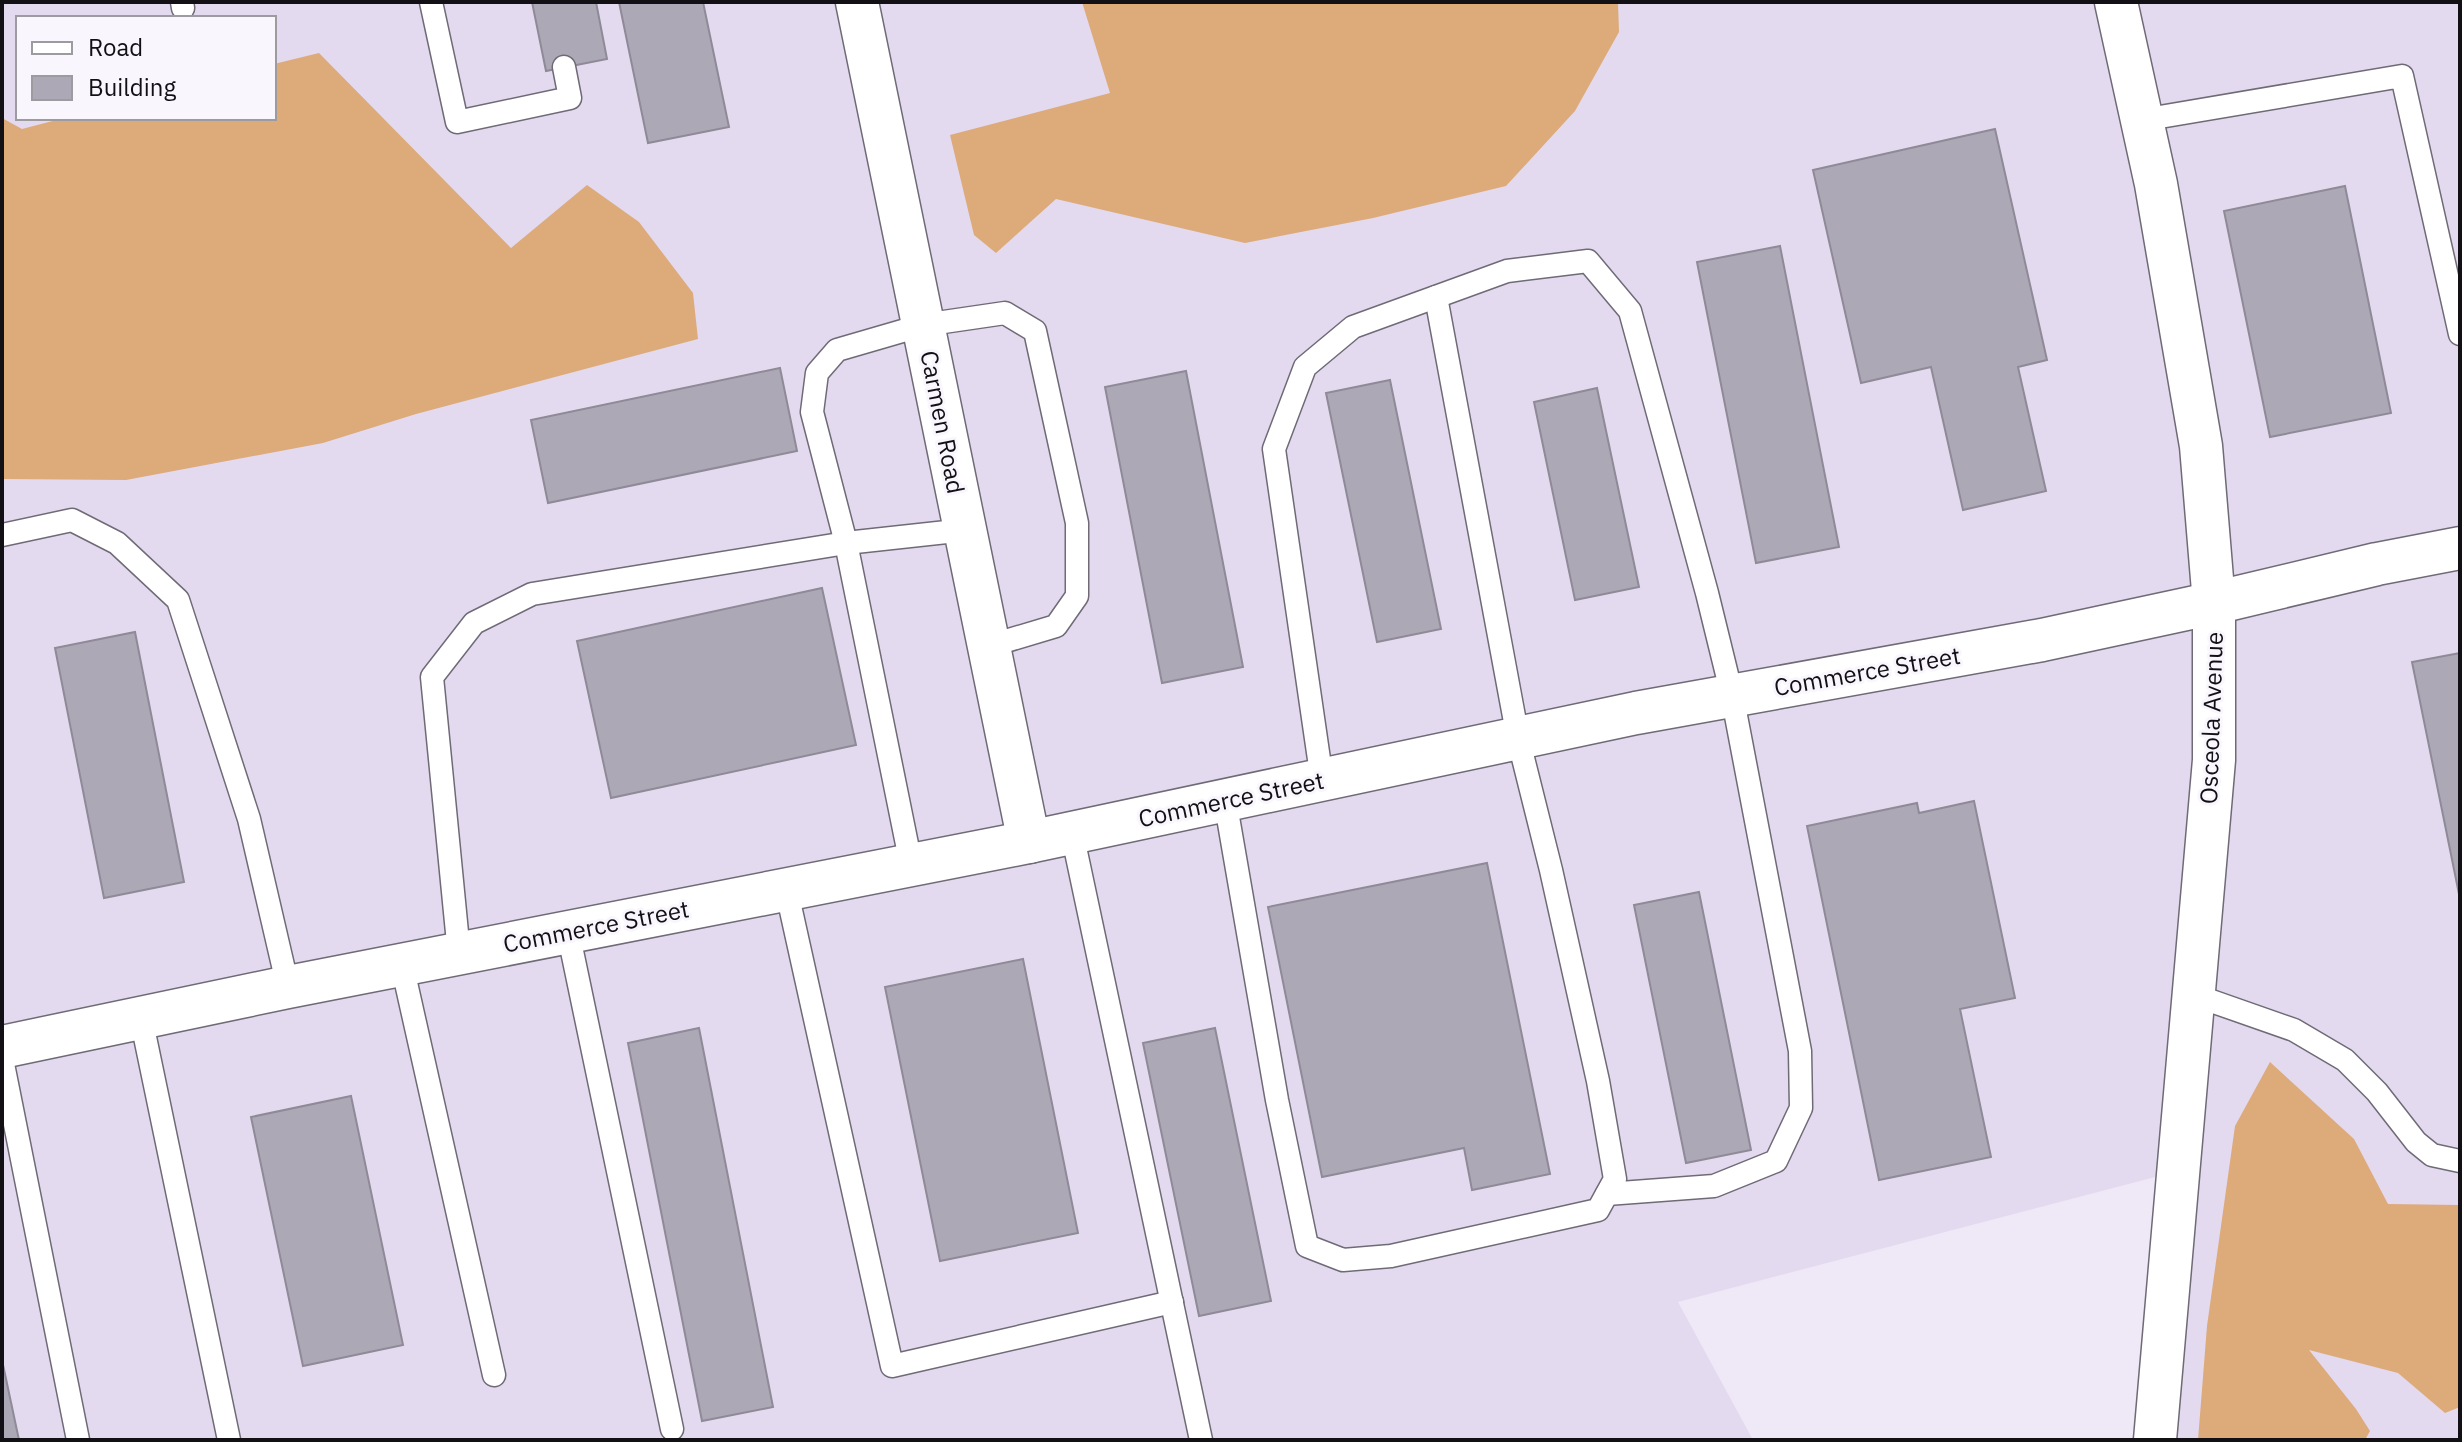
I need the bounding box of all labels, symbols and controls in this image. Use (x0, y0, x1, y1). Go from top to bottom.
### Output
legend (16, 16, 276, 120)
text: Road (88, 31, 143, 63)
text: Building (88, 71, 176, 103)
street label: Carmen Road (913, 348, 973, 496)
street label: Osceola Avenue (2192, 631, 2230, 805)
street label: Commerce Street (1771, 639, 1963, 703)
street label: Commerce Street (1135, 764, 1327, 834)
street label: Commerce Street (500, 892, 692, 960)

